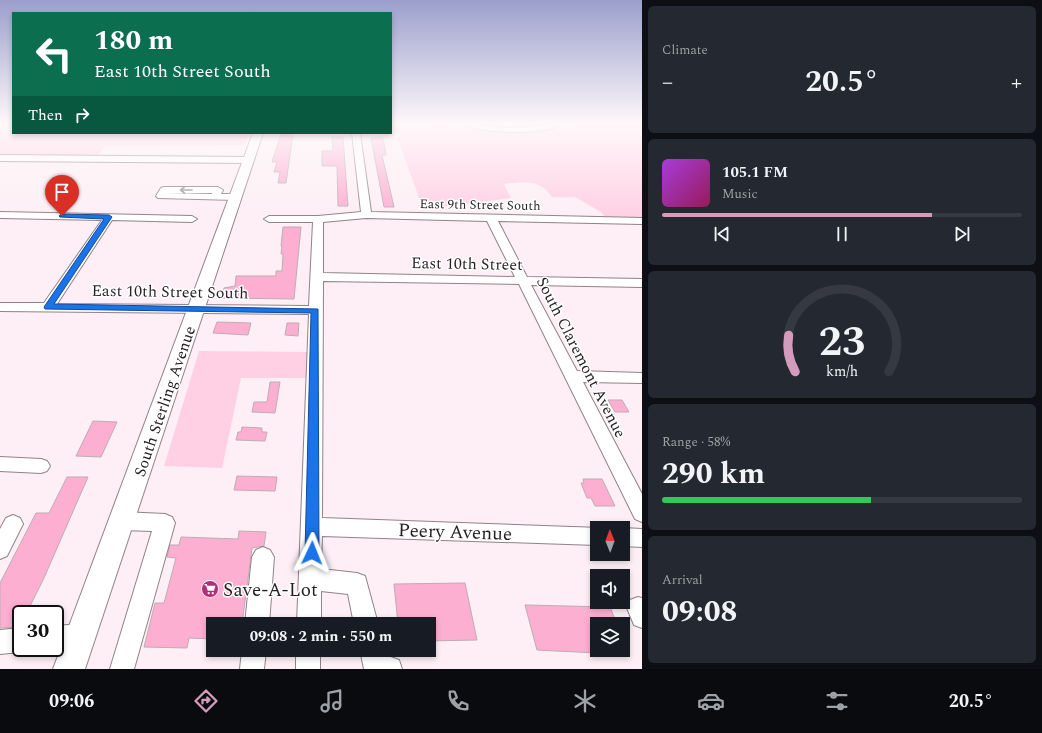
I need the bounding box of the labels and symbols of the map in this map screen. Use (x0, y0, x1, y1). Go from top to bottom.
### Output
pin (45, 175, 79, 216)
one-way arrow (180, 186, 193, 194)
street label: East 9th Street South (419, 194, 541, 216)
street label: East 10th Street (411, 251, 523, 277)
street label: South Claremont Avenue (530, 273, 632, 442)
street label: East 10th Street South (91, 279, 249, 305)
street label: South Sterling Avenue (128, 323, 202, 480)
street label: Peery Avenue (397, 516, 513, 549)
north arrow (590, 521, 630, 561)
position arrow (291, 532, 333, 574)
place label: Save-A-Lot (223, 576, 318, 605)
supermarket icon: Save-A-Lot (200, 579, 220, 599)
speed limit sign: 30 (12, 605, 64, 657)

